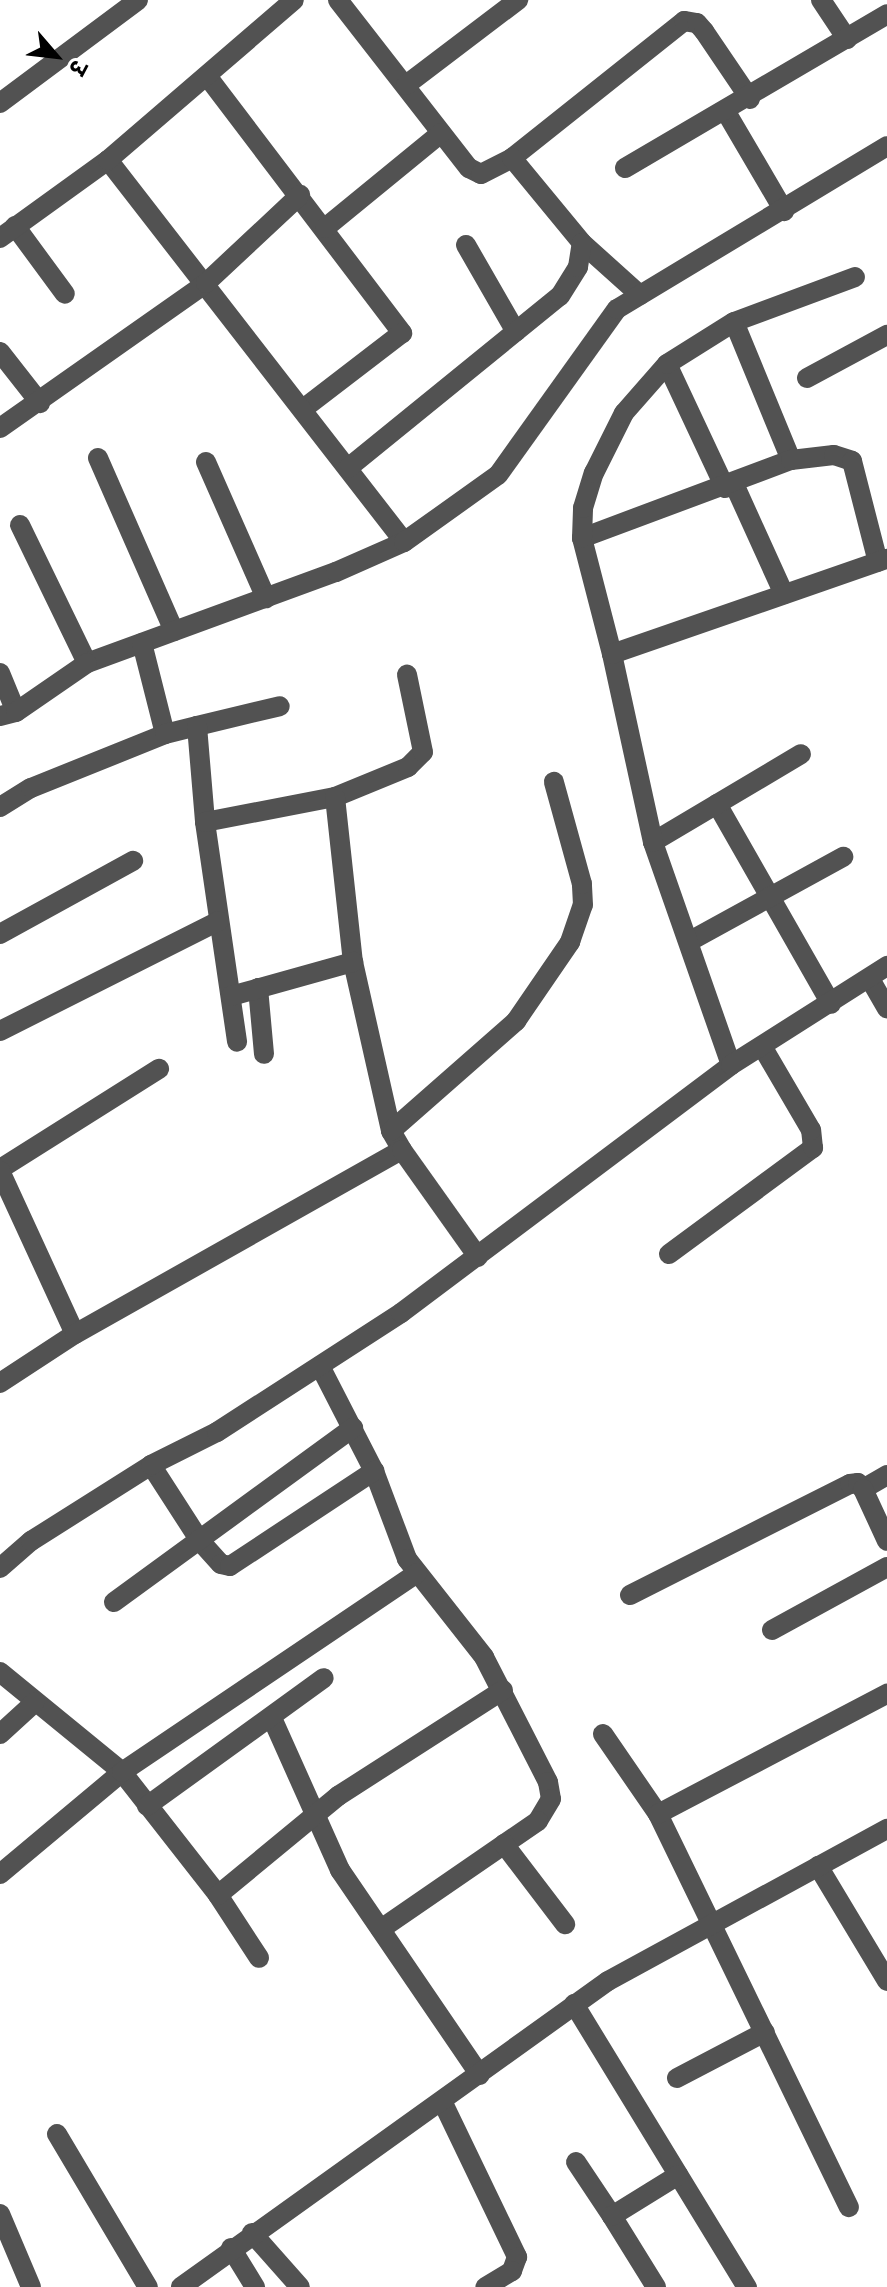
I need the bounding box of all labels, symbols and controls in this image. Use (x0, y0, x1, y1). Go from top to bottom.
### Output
north arrow (16, 16, 96, 96)
text: उ (61, 55, 94, 80)

